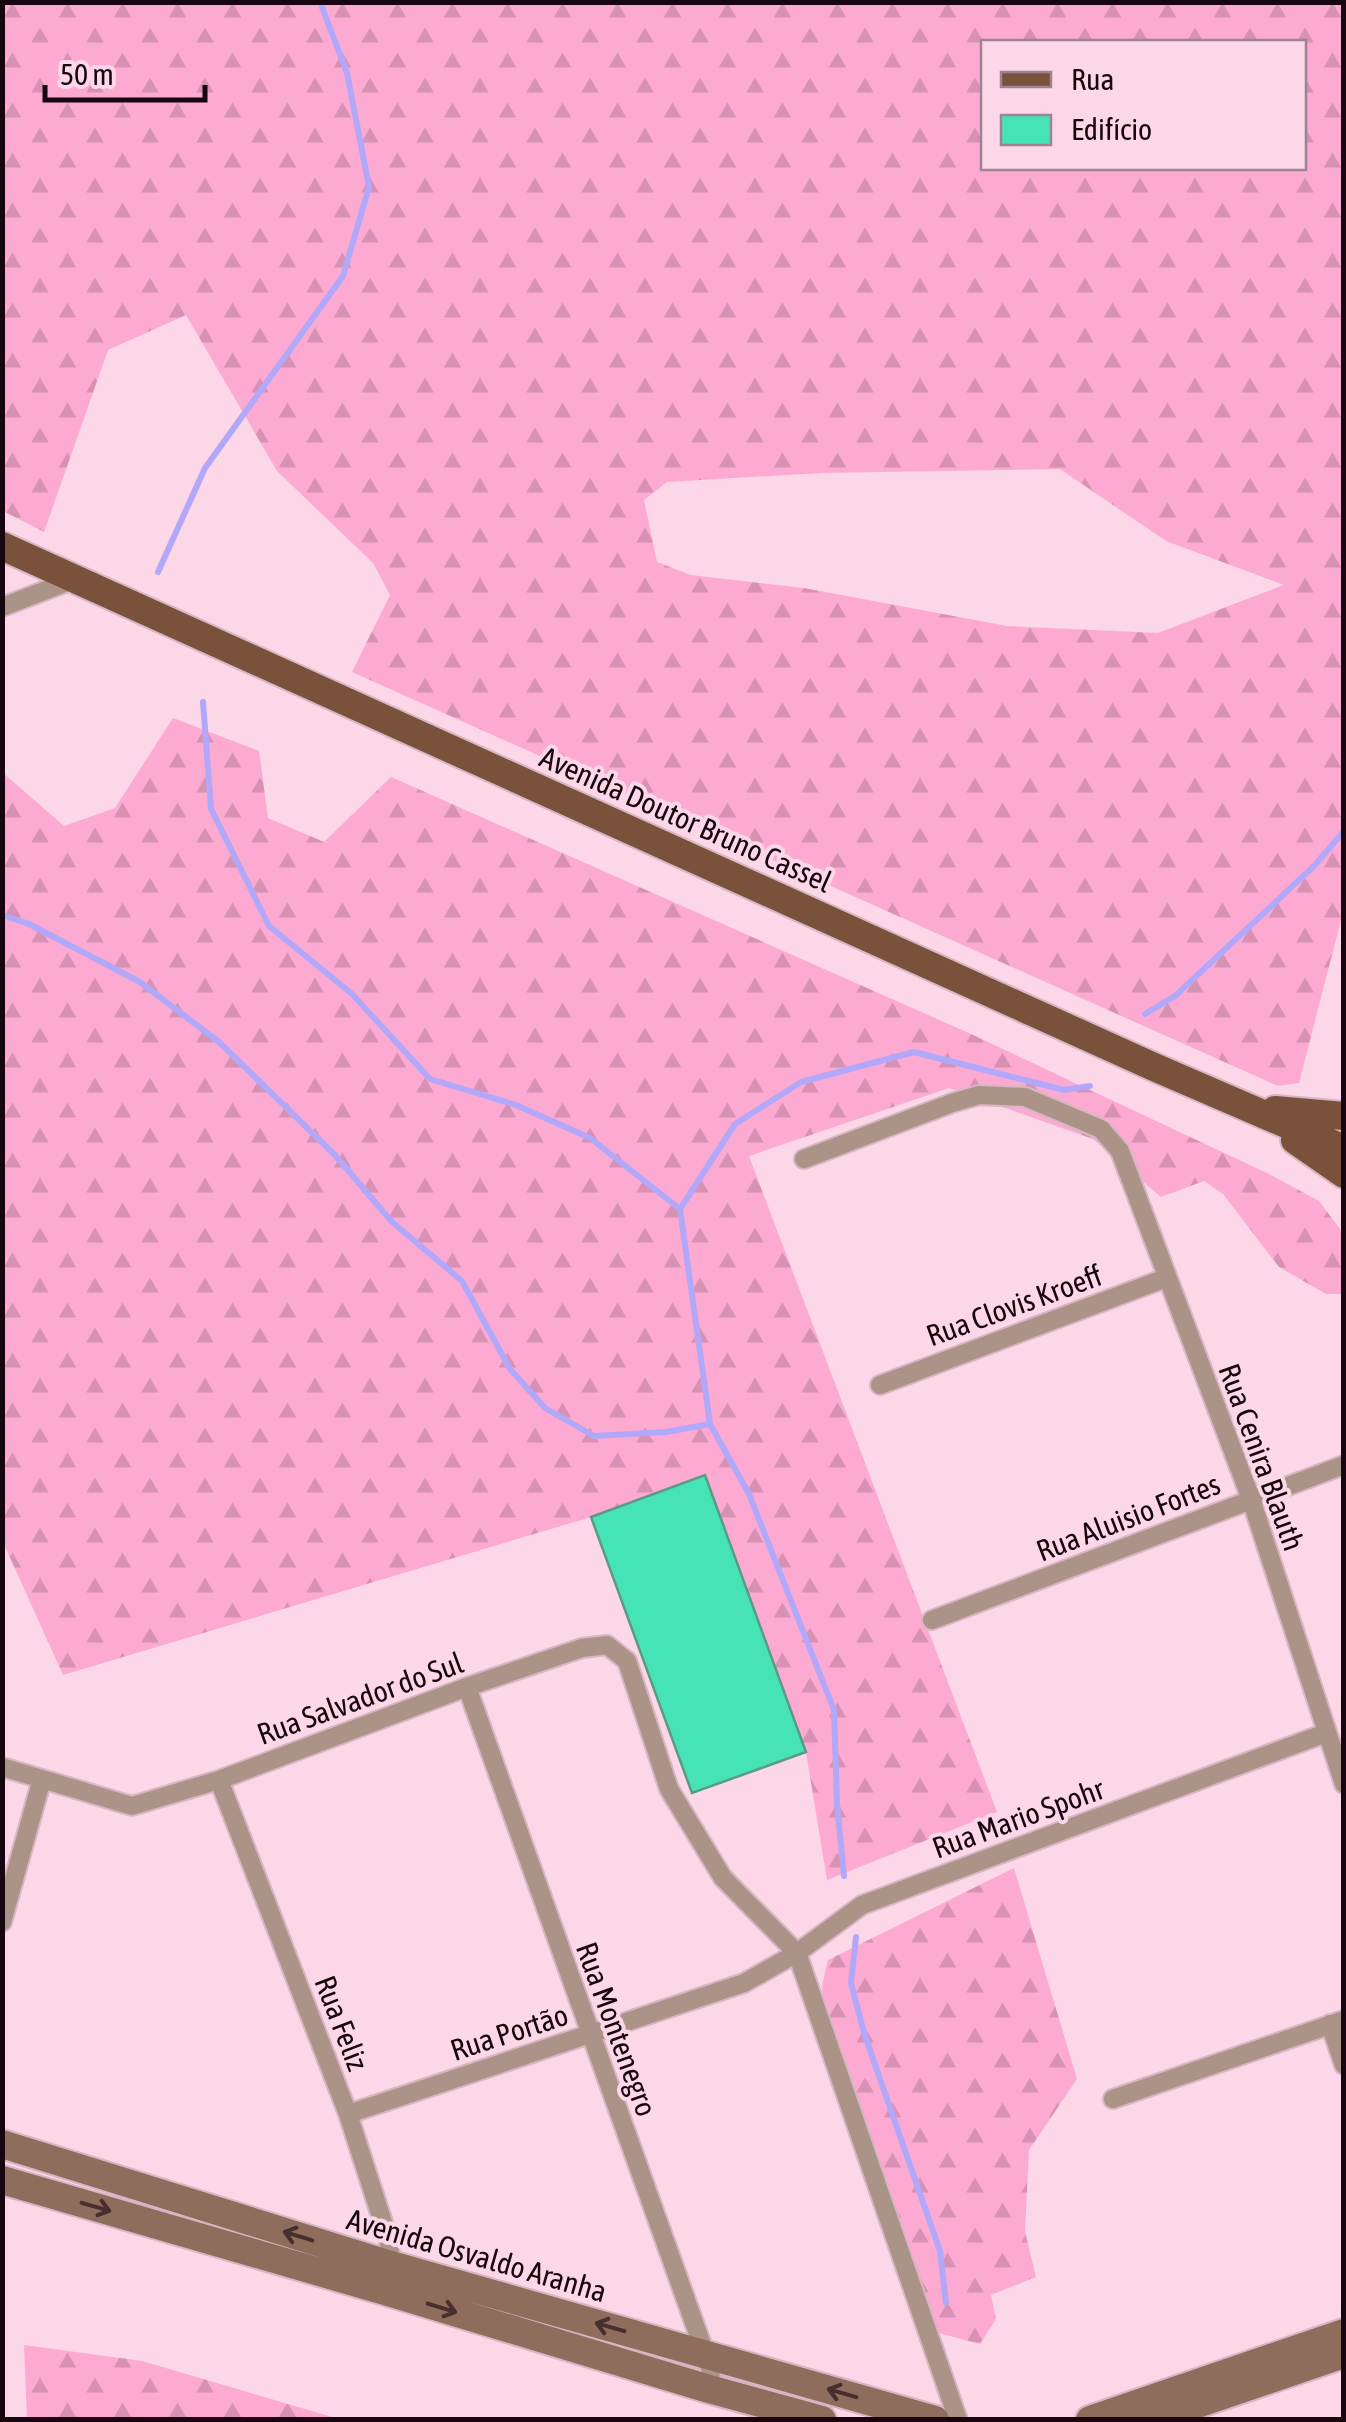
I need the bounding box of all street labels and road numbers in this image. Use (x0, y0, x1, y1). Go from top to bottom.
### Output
street label: Avenida Doutor Bruno Cassel (535, 739, 837, 899)
street label: Rua Clovis Kroeff (922, 1258, 1106, 1352)
street label: Rua Cenira Blauth (1212, 1359, 1312, 1555)
street label: Rua Aluisio Fortes (1031, 1466, 1225, 1568)
street label: Rua Salvador do Sul (252, 1645, 468, 1751)
street label: Rua Mario Spohr (928, 1771, 1109, 1865)
street label: Rua Montenegro (570, 1938, 664, 2120)
street label: Rua Feliz (309, 1971, 376, 2075)
street label: Rua Portão (446, 1997, 572, 2067)
street label: Avenida Osvaldo Aranha (343, 2202, 611, 2308)

